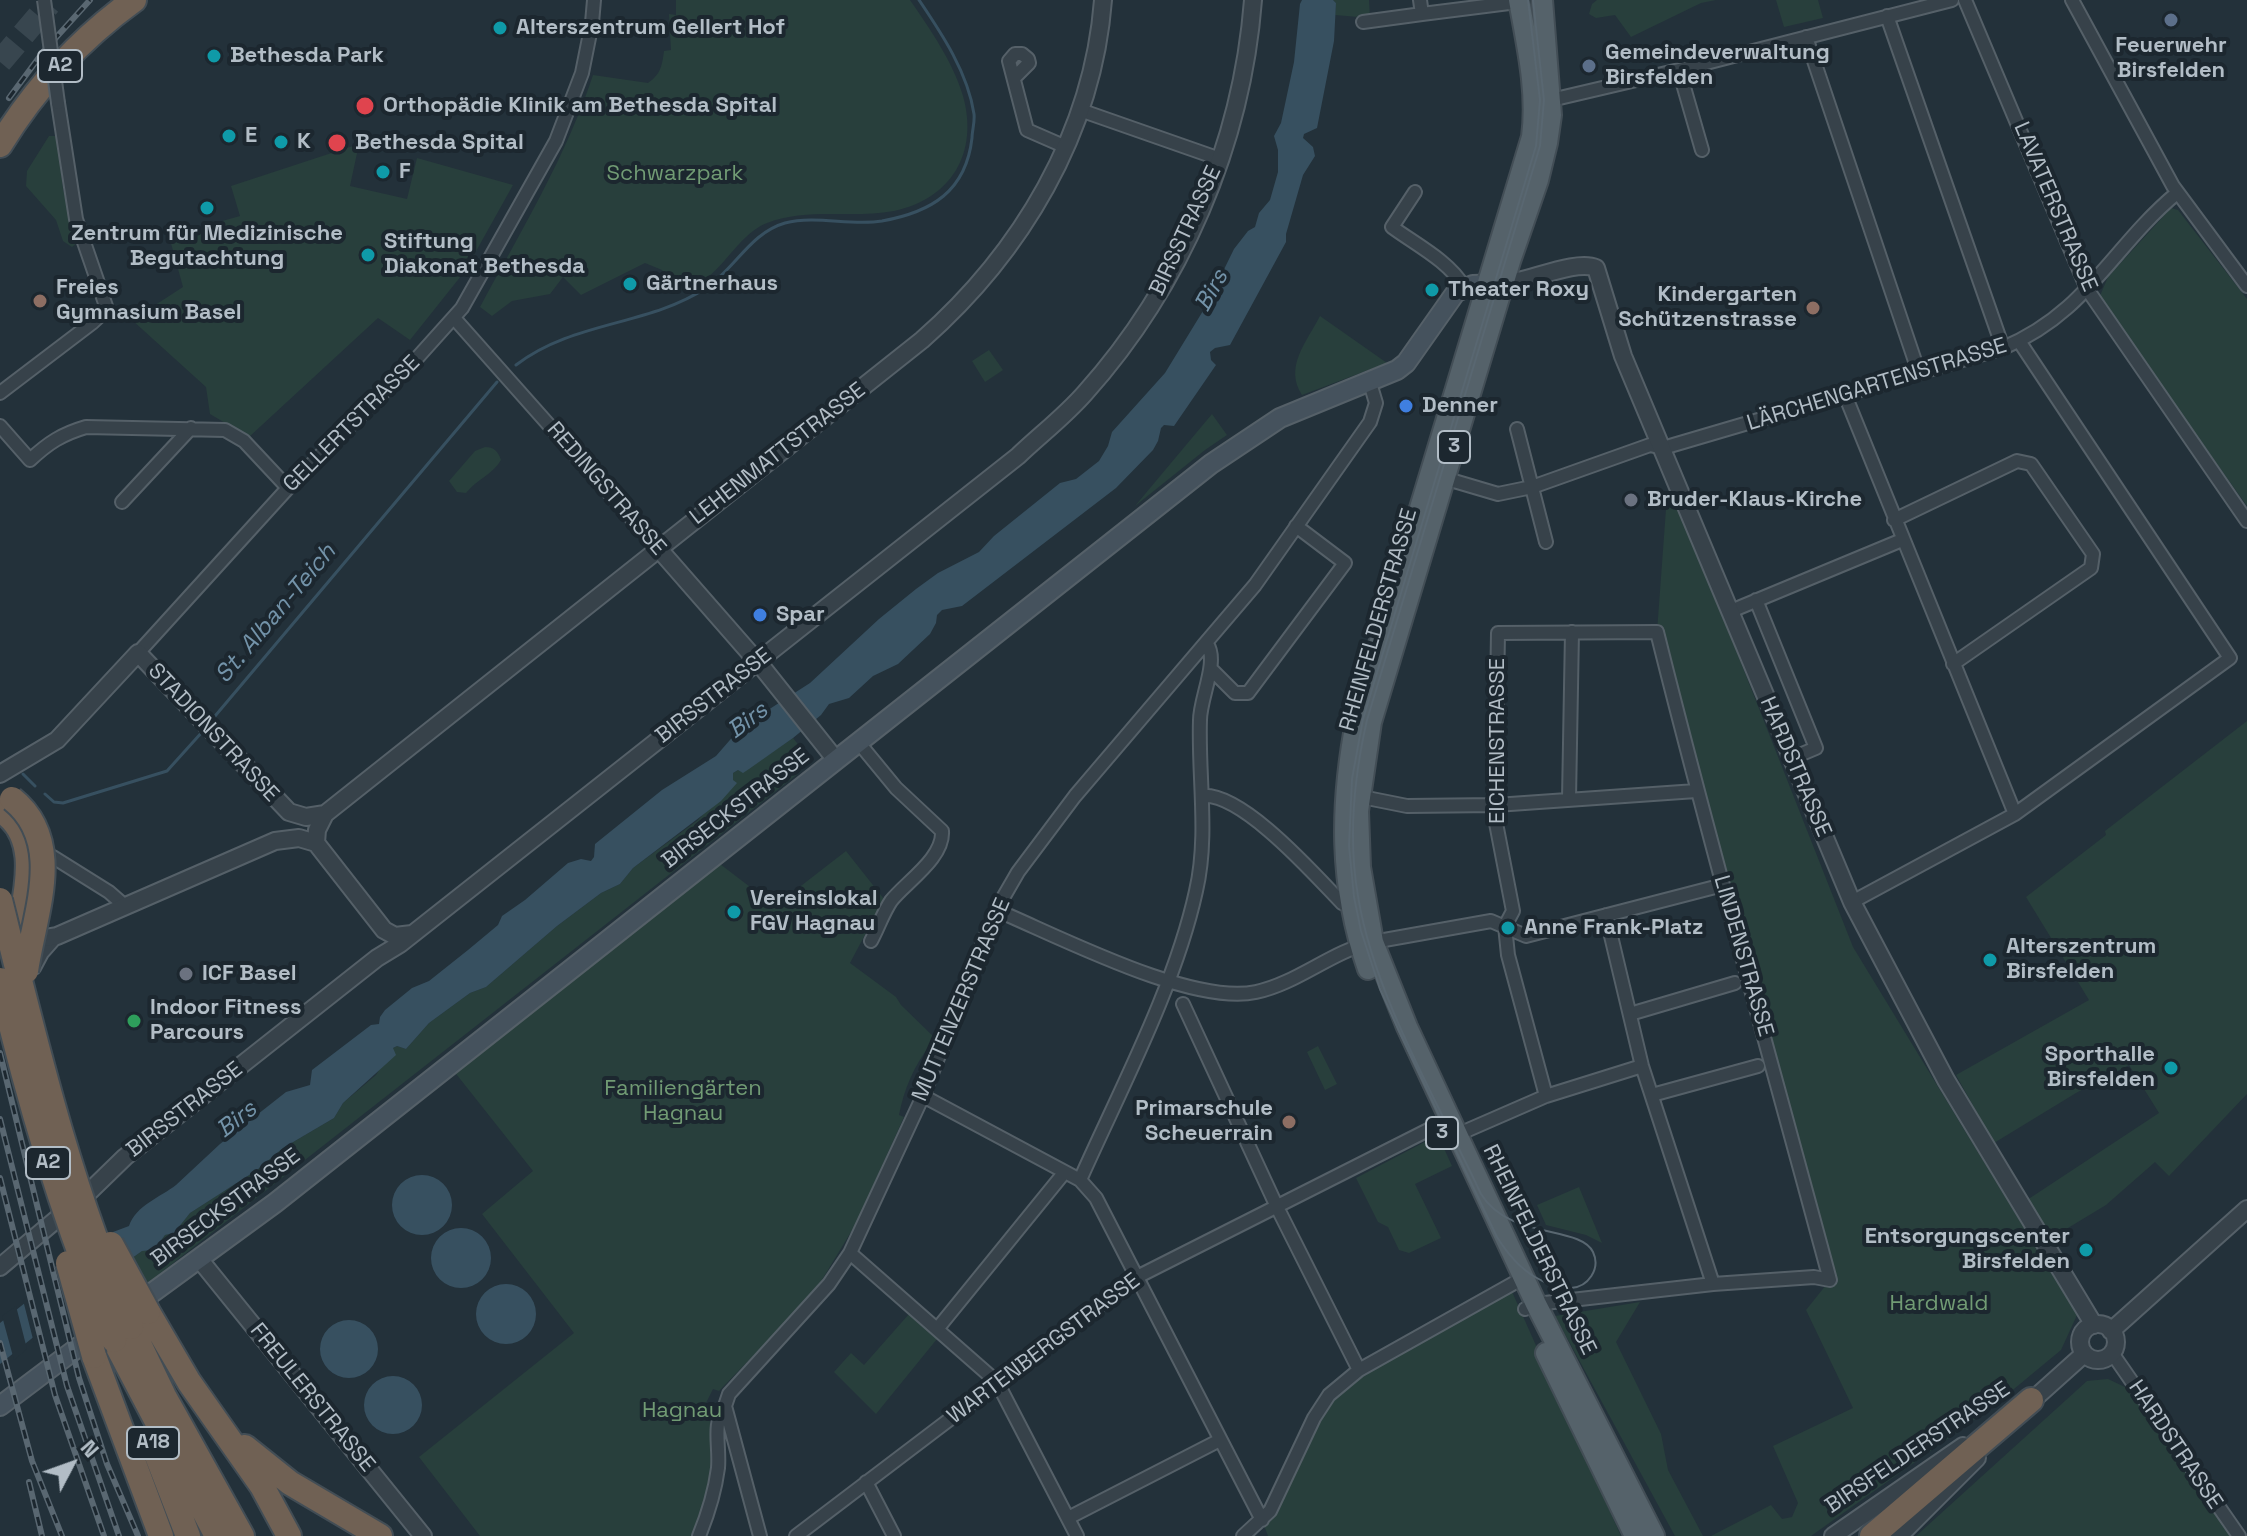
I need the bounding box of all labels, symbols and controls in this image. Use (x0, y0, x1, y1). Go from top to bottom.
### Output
marker: Feuerwehr Birsfelden (2162, 11, 2180, 29)
place label: Alterszentrum Gellert Hof (516, 15, 785, 41)
marker: Alterszentrum Gellert Hof (491, 19, 509, 37)
place label: Feuerwehr Birsfelden (2115, 33, 2227, 84)
place label: Gemeindeverwaltung Birsfelden (1605, 40, 1830, 92)
place label: Bethesda Park (230, 43, 384, 69)
marker: Bethesda Park (205, 47, 223, 65)
road number: A2 (38, 50, 82, 82)
marker: Gemeindeverwaltung Birsfelden (1580, 57, 1598, 75)
place label: Orthopädie Klinik am Bethesda Spital (383, 93, 777, 119)
marker: Orthopädie Klinik am Bethesda Spital (354, 95, 376, 117)
street label: LAVATERSTRASSE (2007, 118, 2103, 296)
place label: E (245, 123, 257, 149)
marker: E (220, 127, 238, 145)
place label: K (297, 129, 311, 155)
place label: Bethesda Spital (355, 130, 524, 156)
marker: Bethesda Spital (326, 132, 348, 154)
marker: K (272, 133, 290, 151)
place label: F (399, 159, 411, 185)
park label: Schwarzpark (607, 161, 743, 187)
street label: BIRSSTRASSE (1144, 162, 1228, 300)
marker: F (374, 163, 392, 181)
marker: Zentrum für Medizinische Begutachtung (198, 199, 216, 217)
place label: Zentrum für Medizinische Begutachtung (71, 221, 343, 272)
place label: Stiftung Diakonat Bethesda (384, 229, 585, 280)
marker: Stiftung Diakonat Bethesda (359, 246, 377, 264)
water label: Birs (1189, 265, 1235, 317)
place label: Gärtnerhaus (646, 271, 778, 297)
place label: Freies Gymnasium Basel (56, 275, 242, 326)
marker: Gärtnerhaus (621, 275, 639, 293)
place label: Theater Roxy (1448, 277, 1589, 303)
marker: Theater Roxy (1423, 281, 1441, 299)
place label: Kindergarten Schützenstrasse (1618, 282, 1797, 334)
marker: Freies Gymnasium Basel (31, 292, 49, 310)
marker: Kindergarten Schützenstrasse (1804, 299, 1822, 317)
street label: LÄRCHENGARTENSTRASSE (1744, 333, 2010, 437)
street label: GELLERTSTRASSE (278, 350, 426, 498)
street label: LEHENMATTSTRASSE (685, 377, 871, 531)
place label: Denner (1422, 393, 1498, 419)
marker: Denner (1397, 397, 1415, 415)
street label: REDINGSTRASSE (541, 417, 671, 561)
road number: 3 (1438, 431, 1470, 463)
place label: Bruder-Klaus-Kirche (1647, 487, 1862, 513)
marker: Bruder-Klaus-Kirche (1622, 491, 1640, 509)
street label: RHEINFELDERSTRASSE (1335, 506, 1423, 734)
water label: St. Alban-Teich (209, 539, 343, 689)
place label: Spar (776, 602, 825, 628)
marker: Spar (751, 606, 769, 624)
street label: BIRSSTRASSE (651, 642, 777, 750)
street label: STADIONSTRASSE (142, 658, 284, 808)
street label: EICHENSTRASSE (1485, 658, 1511, 824)
street label: HARDSTRASSE (1754, 693, 1836, 841)
water label: Birs (722, 696, 774, 746)
street label: BIRSECKSTRASSE (657, 743, 815, 875)
street label: LINDENSTRASSE (1707, 872, 1779, 1040)
place label: Vereinslokal FGV Hagnau (750, 886, 878, 938)
street label: MUTTENZERSTRASSE (907, 894, 1017, 1106)
marker: Vereinslokal FGV Hagnau (725, 903, 743, 921)
place label: Anne Frank-Platz (1524, 915, 1703, 941)
marker: Anne Frank-Platz (1499, 919, 1517, 937)
place label: Alterszentrum Birsfelden (2006, 934, 2156, 986)
marker: Alterszentrum Birsfelden (1981, 951, 1999, 969)
place label: ICF Basel (202, 961, 297, 987)
marker: ICF Basel (177, 965, 195, 983)
place label: Indoor Fitness Parcours (150, 995, 302, 1046)
marker: Indoor Fitness Parcours (125, 1012, 143, 1030)
place label: Sporthalle Birsfelden (2045, 1042, 2155, 1094)
street label: BIRSSTRASSE (122, 1056, 248, 1164)
marker: Sporthalle Birsfelden (2162, 1059, 2180, 1077)
park label: Familiengärten Hagnau (604, 1076, 762, 1128)
water label: Birs (211, 1095, 263, 1145)
place label: Primarschule Scheuerrain (1135, 1096, 1273, 1148)
marker: Primarschule Scheuerrain (1280, 1113, 1298, 1131)
road number: 3 (1426, 1117, 1458, 1149)
street label: RHEINFELDERSTRASSE (1477, 1141, 1601, 1359)
street label: BIRSECKSTRASSE (146, 1143, 306, 1273)
road number: A2 (26, 1147, 70, 1179)
place label: Entsorgungscenter Birsfelden (1865, 1224, 2070, 1276)
marker: Entsorgungscenter Birsfelden (2077, 1241, 2095, 1259)
street label: WARTENBERGSTRASSE (943, 1268, 1145, 1430)
park label: Hardwald (1890, 1291, 1988, 1317)
street label: FREULERSTRASSE (244, 1318, 380, 1478)
street label: BIRSFELDERSTRASSE (1821, 1376, 2015, 1520)
street label: HARDSTRASSE (2122, 1376, 2228, 1514)
park label: Hagnau (642, 1398, 722, 1424)
north arrow (32, 1424, 112, 1504)
road number: A18 (127, 1427, 179, 1459)
text: N (75, 1434, 106, 1463)

